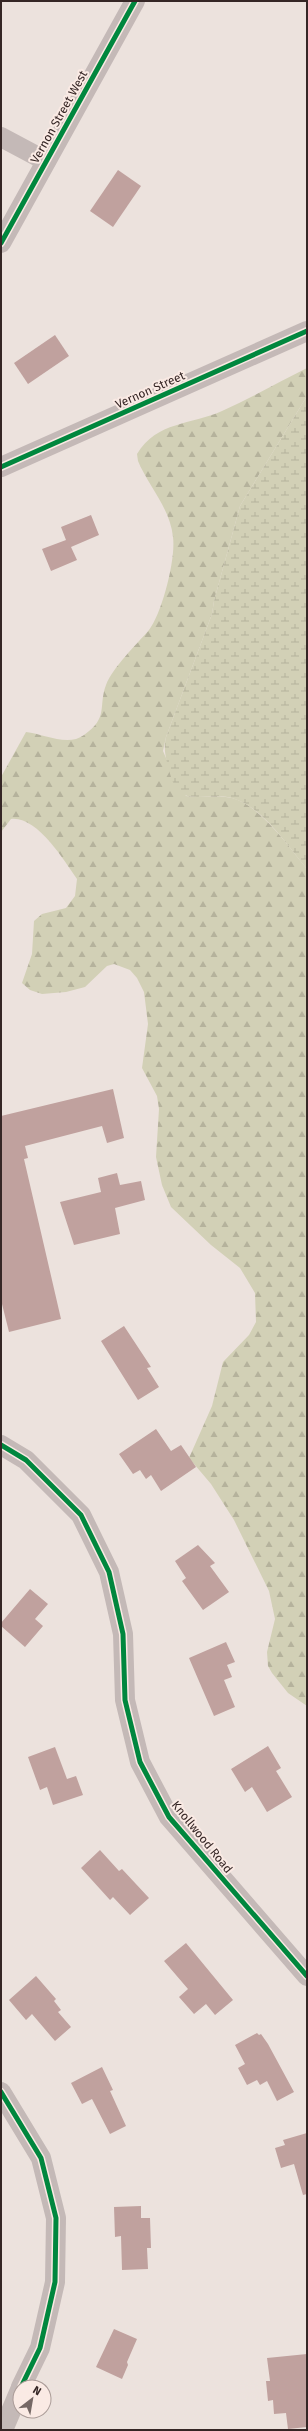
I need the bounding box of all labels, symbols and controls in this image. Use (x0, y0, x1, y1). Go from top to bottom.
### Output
street label: Vernon Street West (28, 68, 91, 166)
street label: Vernon Street (113, 368, 187, 412)
street label: Knollwood Road (169, 1798, 235, 1876)
north arrow (12, 2379, 52, 2419)
text: N (30, 2383, 43, 2398)

